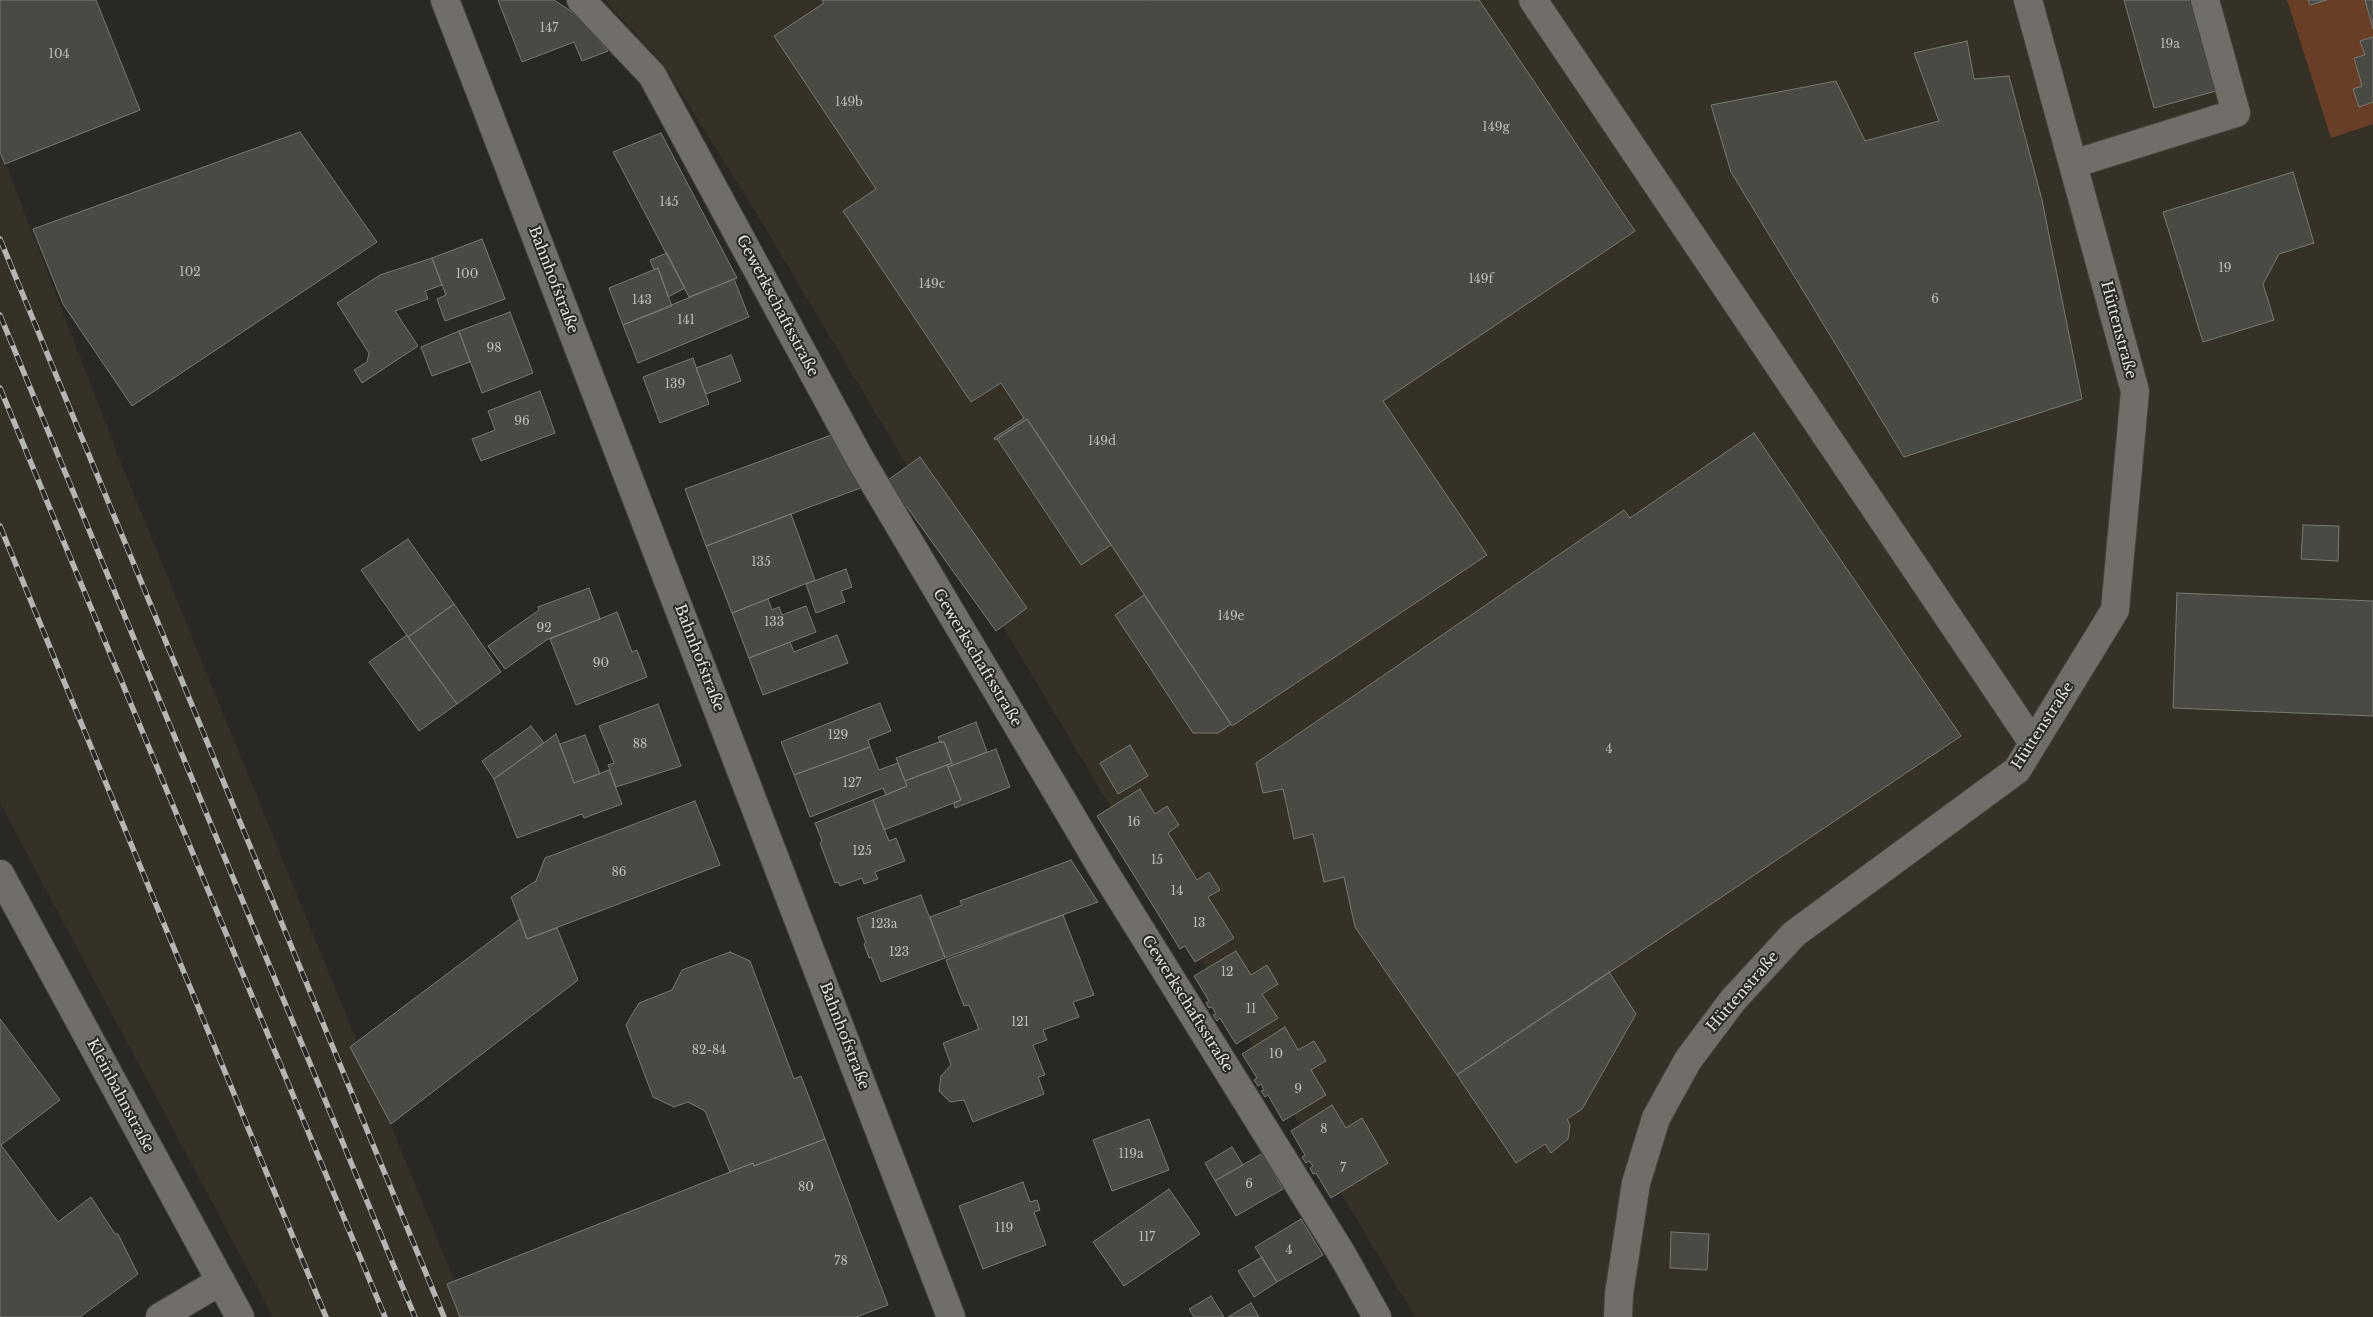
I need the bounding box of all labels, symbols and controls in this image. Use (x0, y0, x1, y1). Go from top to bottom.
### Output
house number: 147 (540, 22, 558, 36)
house number: 19a (2160, 38, 2180, 52)
house number: 104 (49, 48, 69, 62)
house number: 149b (835, 96, 863, 110)
house number: 149g (1482, 121, 1510, 135)
house number: 145 (659, 196, 679, 210)
street label: Bahnhofstraße (524, 224, 582, 336)
street label: Gewerkschaftsstraße (732, 232, 822, 380)
house number: 19 (2218, 262, 2232, 276)
house number: 102 (179, 266, 201, 280)
house number: 100 (456, 268, 478, 282)
house number: 149f (1468, 273, 1494, 287)
house number: 149c (919, 278, 945, 292)
street label: Hüttenstraße (2096, 279, 2140, 381)
house number: 6 (1931, 293, 1939, 307)
house number: 143 (632, 294, 652, 308)
house number: 141 (677, 314, 695, 328)
house number: 98 (487, 342, 501, 356)
house number: 139 (665, 378, 685, 392)
house number: 96 (514, 415, 530, 429)
house number: 149d (1088, 435, 1116, 449)
house number: 135 (751, 556, 771, 570)
street label: Gewerkschaftsstraße (929, 586, 1025, 730)
street label: Bahnhofstraße (670, 602, 728, 714)
house number: 149e (1218, 610, 1244, 624)
house number: 133 (764, 616, 784, 630)
house number: 92 (536, 622, 552, 636)
house number: 90 (593, 657, 609, 671)
street label: Hüttenstraße (2008, 679, 2078, 773)
house number: 129 (828, 729, 848, 743)
house number: 88 (633, 738, 647, 752)
house number: 4 (1605, 743, 1613, 757)
house number: 127 (843, 777, 861, 791)
house number: 16 (1127, 816, 1141, 830)
house number: 125 (852, 845, 872, 859)
house number: 15 (1151, 854, 1163, 868)
house number: 86 (612, 866, 626, 880)
house number: 14 (1171, 885, 1183, 899)
house number: 13 (1193, 917, 1205, 931)
house number: 123a (871, 918, 897, 932)
street label: Gewerkschaftsstraße (1138, 932, 1236, 1076)
house number: 123 (889, 946, 909, 960)
street label: Hüttenstraße (1703, 948, 1783, 1036)
house number: 12 (1221, 966, 1233, 980)
street label: Bahnhofstraße (815, 980, 873, 1092)
house number: 11 (1246, 1003, 1256, 1017)
house number: 121 (1011, 1016, 1029, 1030)
street label: Kleinbahnstraße (82, 1036, 158, 1156)
house number: 82-84 (692, 1044, 726, 1058)
house number: 10 (1269, 1048, 1283, 1062)
house number: 9 (1294, 1083, 1302, 1097)
house number: 8 (1320, 1123, 1328, 1137)
house number: 119a (1118, 1148, 1144, 1162)
house number: 7 (1340, 1162, 1346, 1176)
house number: 6 (1245, 1178, 1253, 1192)
house number: 80 (798, 1181, 814, 1195)
house number: 119 (995, 1222, 1013, 1236)
house number: 117 (1139, 1231, 1155, 1245)
house number: 4 (1285, 1244, 1293, 1258)
house number: 78 (834, 1255, 848, 1269)

